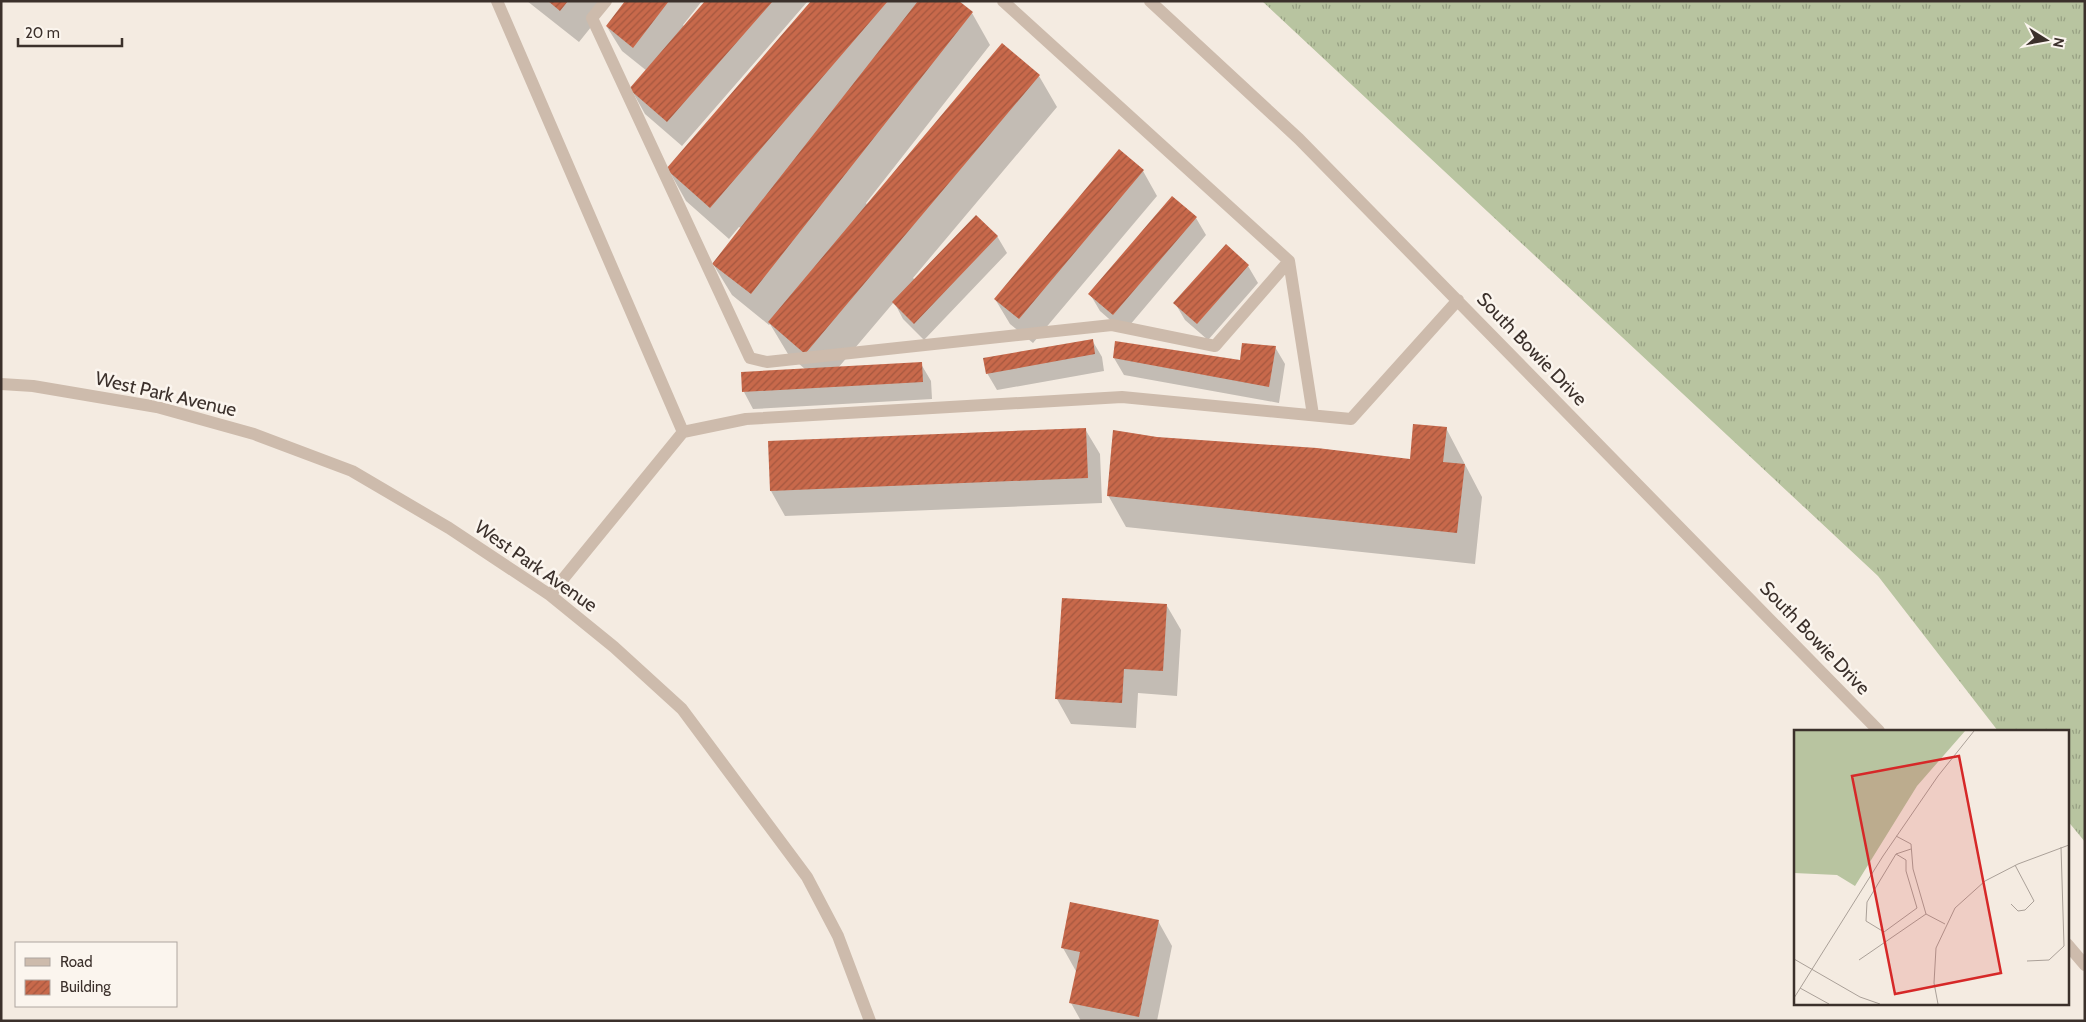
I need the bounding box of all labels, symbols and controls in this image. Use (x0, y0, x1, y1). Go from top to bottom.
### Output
scale bar (18, 15, 121, 47)
north arrow (2021, 15, 2071, 65)
text: 20 m (25, 24, 60, 42)
text: N (2049, 36, 2069, 49)
street label: South Bowie Drive (1472, 288, 1592, 411)
street label: West Park Avenue (93, 367, 239, 421)
street label: West Park Avenue (470, 515, 602, 617)
street label: South Bowie Drive (1755, 577, 1875, 700)
inset map (1794, 730, 2068, 1004)
legend (15, 942, 178, 1007)
text: Road (60, 953, 93, 971)
text: Building (60, 978, 111, 996)

